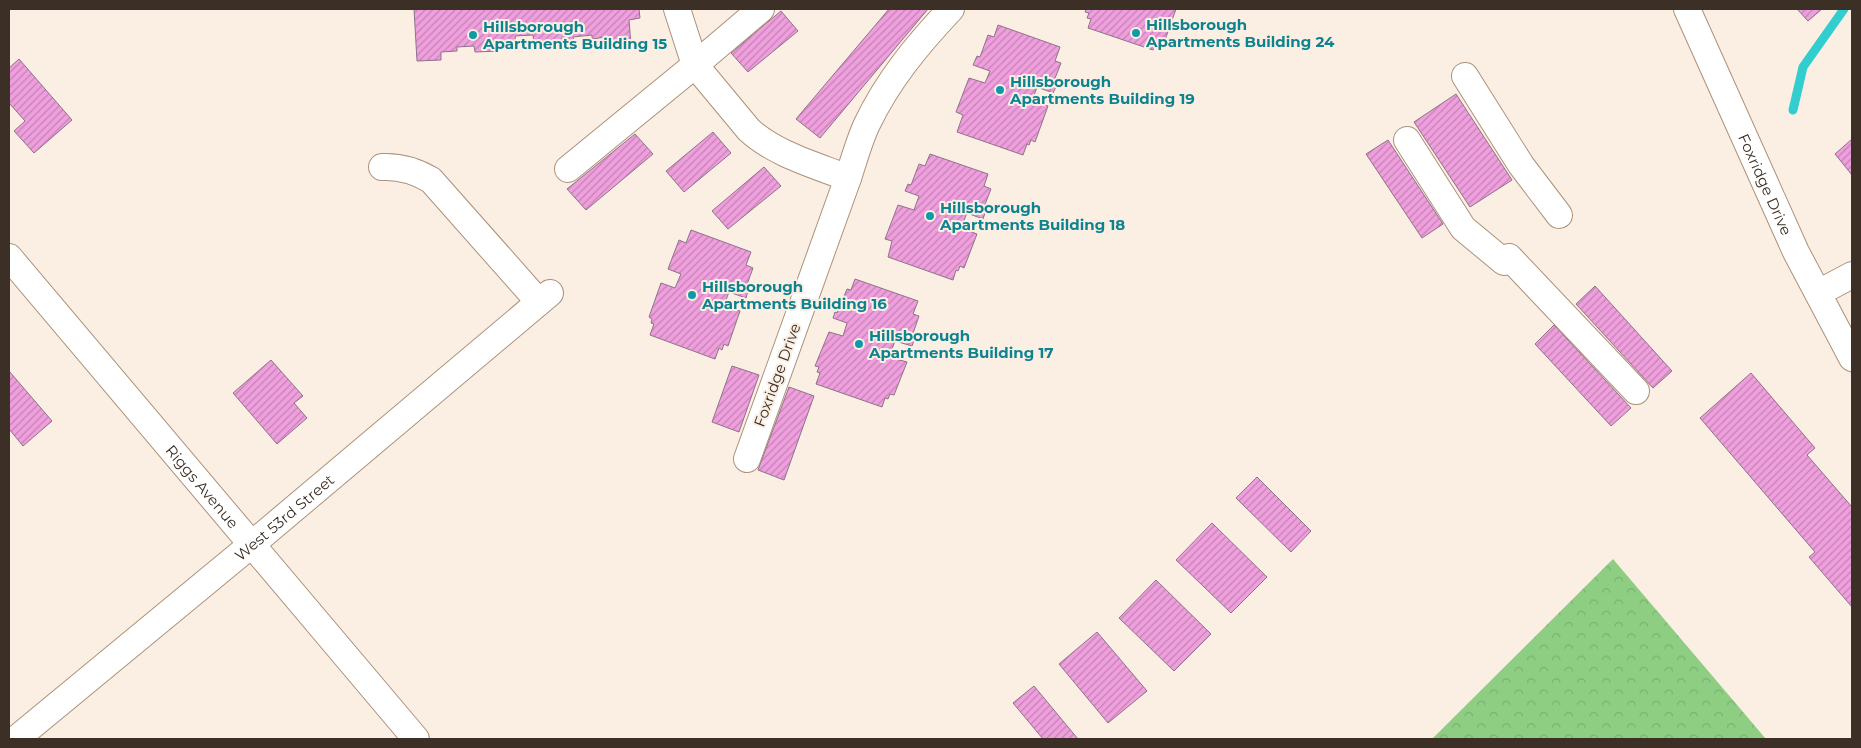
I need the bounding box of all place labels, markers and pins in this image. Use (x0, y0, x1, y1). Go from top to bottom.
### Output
place label: Hillsborough Apartments Building 24 (1145, 15, 1335, 51)
place label: Hillsborough Apartments Building 15 (482, 17, 667, 53)
marker: Hillsborough Apartments Building 24 (1130, 27, 1142, 39)
marker: Hillsborough Apartments Building 15 (467, 29, 479, 41)
place label: Hillsborough Apartments Building 19 (1009, 72, 1195, 108)
marker: Hillsborough Apartments Building 19 (994, 84, 1006, 96)
place label: Hillsborough Apartments Building 18 (939, 198, 1125, 234)
marker: Hillsborough Apartments Building 18 (924, 210, 936, 222)
place label: Hillsborough Apartments Building 16 (701, 277, 887, 313)
marker: Hillsborough Apartments Building 16 (686, 289, 698, 301)
place label: Hillsborough Apartments Building 17 (868, 326, 1054, 362)
marker: Hillsborough Apartments Building 17 (853, 338, 865, 350)

